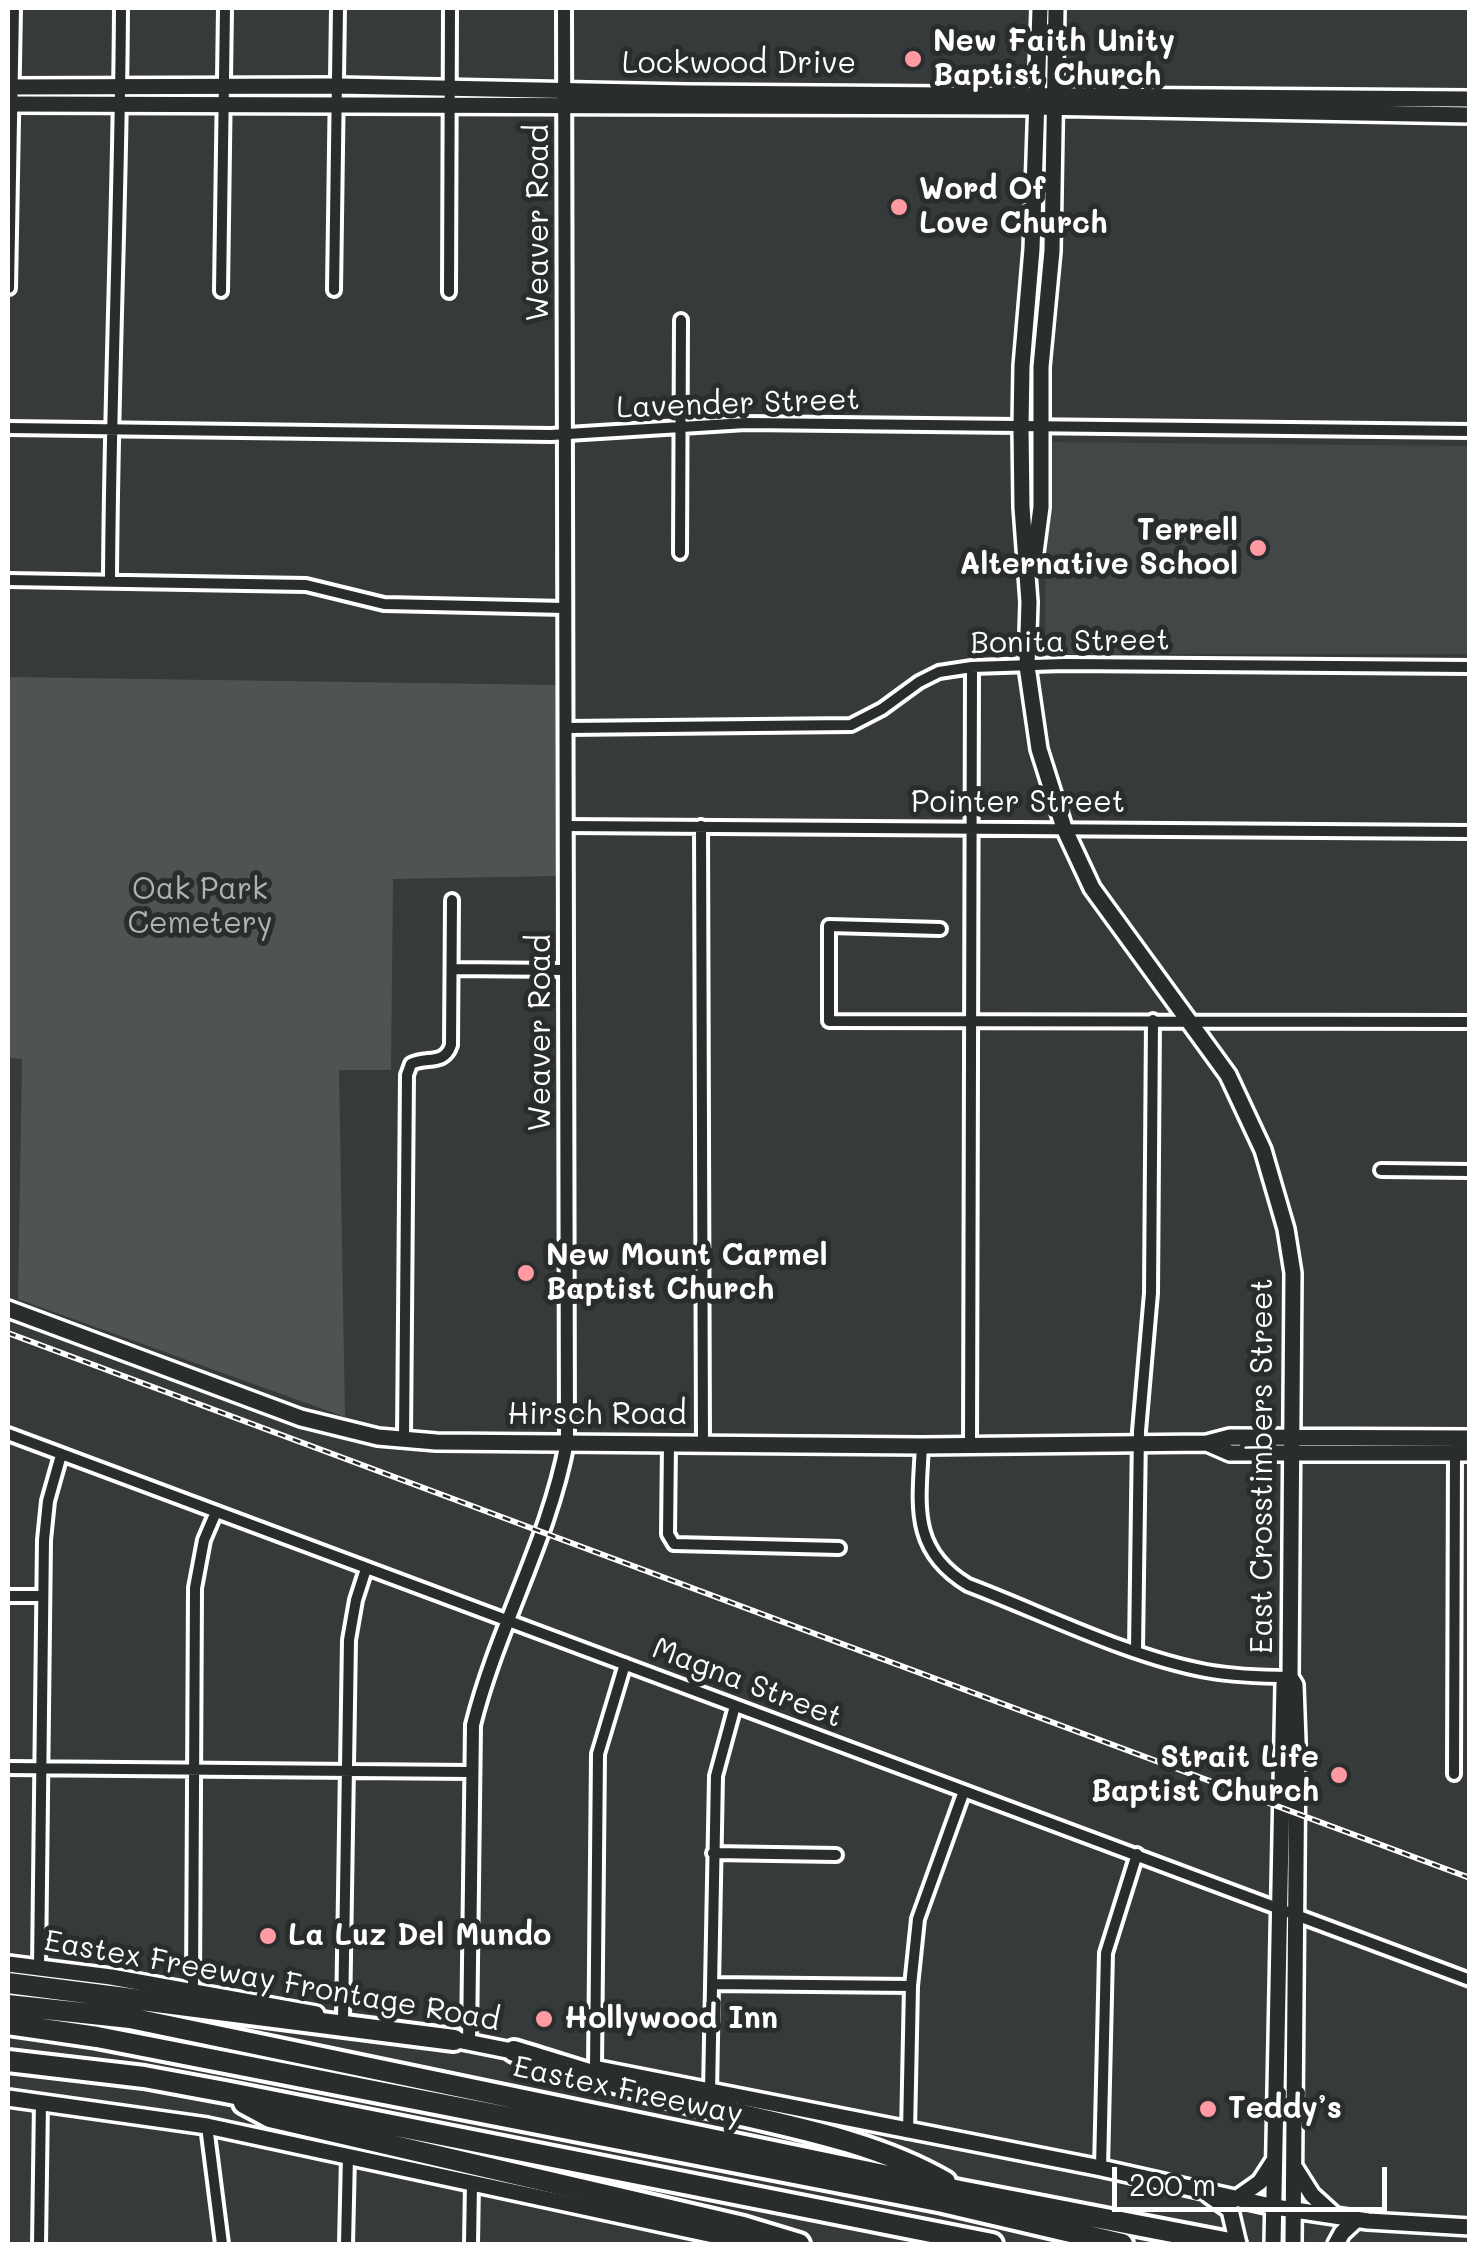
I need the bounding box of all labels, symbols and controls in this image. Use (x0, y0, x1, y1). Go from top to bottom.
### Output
place label: New Faith Unity Baptist Church (933, 24, 1175, 94)
street label: Lockwood Drive (622, 46, 856, 82)
marker: New Faith Unity Baptist Church (902, 48, 924, 70)
street label: Weaver Road (521, 124, 557, 322)
place label: Word Of Love Church (919, 172, 1107, 242)
marker: Word Of Love Church (888, 196, 910, 218)
street label: Lavender Street (616, 382, 860, 426)
place label: Terrell Alternative School (959, 513, 1238, 584)
marker: Terrell Alternative School (1247, 537, 1269, 559)
street label: Bonita Street (970, 622, 1170, 662)
street label: Pointer Street (911, 785, 1125, 821)
park label: Oak Park Cemetery (128, 872, 272, 942)
street label: Weaver Road (523, 934, 559, 1132)
place label: New Mount Carmel Baptist Church (546, 1238, 828, 1308)
marker: New Mount Carmel Baptist Church (515, 1262, 537, 1284)
street label: East Crosstimbers Street (1245, 1278, 1281, 1654)
street label: Hirsch Road (507, 1397, 687, 1433)
street label: Magna Street (647, 1630, 847, 1736)
place label: Strait Life Baptist Church (1091, 1740, 1319, 1810)
marker: Strait Life Baptist Church (1328, 1764, 1350, 1786)
place label: La Luz Del Mundo (288, 1918, 551, 1954)
street label: Eastex Freeway Frontage Road (42, 1923, 502, 2039)
marker: La Luz Del Mundo (257, 1925, 279, 1947)
place label: Hollywood Inn (564, 2001, 778, 2037)
marker: Hollywood Inn (533, 2008, 555, 2030)
street label: Eastex Freeway (510, 2049, 746, 2133)
place label: Teddy’s (1228, 2091, 1342, 2127)
marker: Teddy’s (1197, 2098, 1219, 2120)
scale bar (1117, 2147, 1392, 2209)
text: 200 m (1129, 2164, 1216, 2204)

